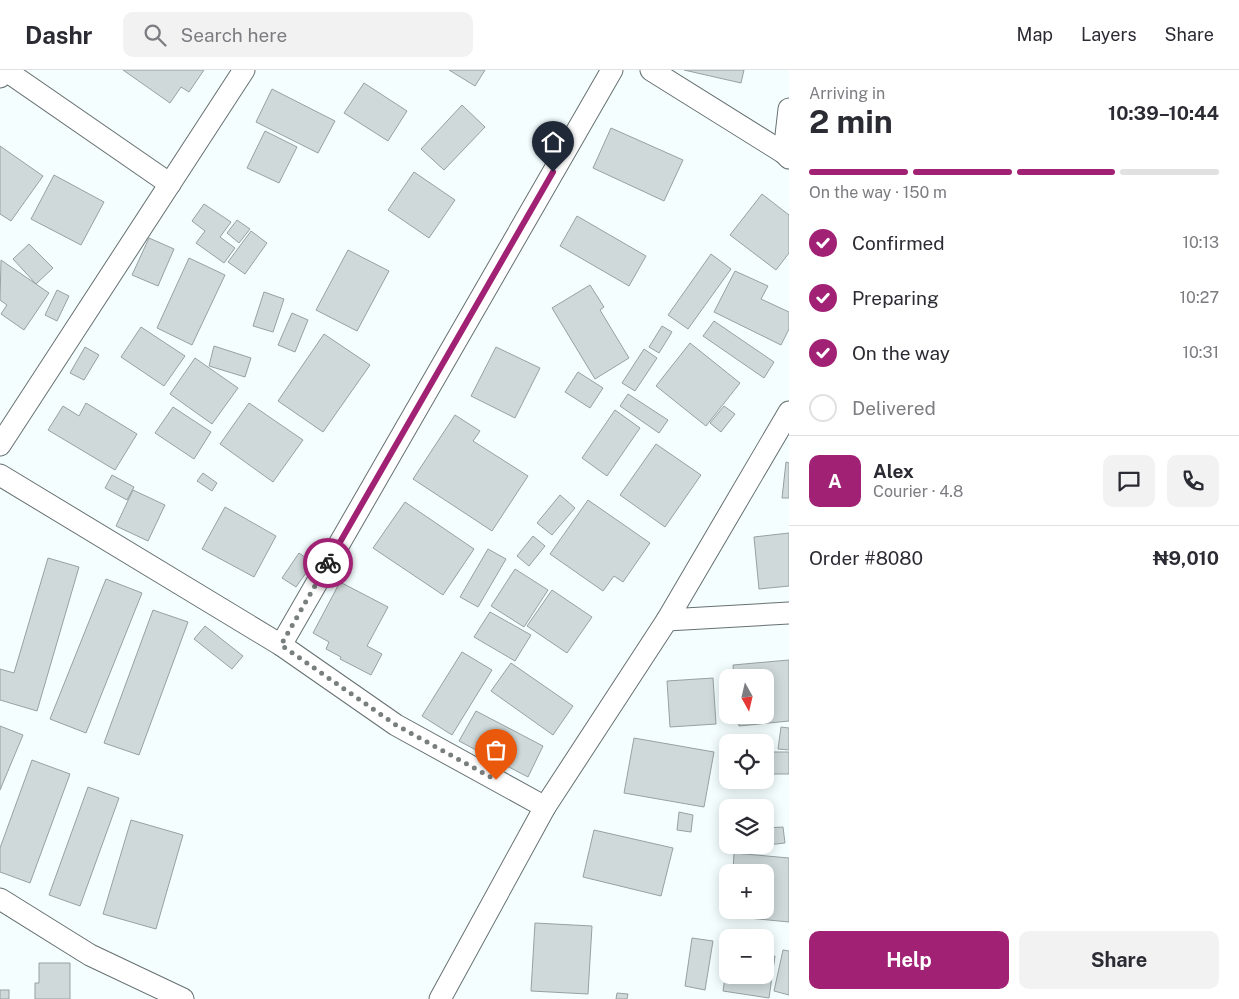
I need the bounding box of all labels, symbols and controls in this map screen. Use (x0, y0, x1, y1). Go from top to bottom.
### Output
search box (123, 12, 473, 57)
text: Dashr (25, 21, 93, 49)
icon: search (141, 21, 169, 49)
text: Search here (181, 24, 287, 46)
text: Map (1017, 24, 1053, 45)
text: Layers (1081, 24, 1137, 45)
text: Share (1165, 24, 1214, 45)
text: Arriving in (809, 84, 885, 103)
text: 10:39–10:44 (1108, 102, 1219, 124)
text: 2 min (809, 103, 893, 140)
pin (532, 121, 574, 172)
icon: home (539, 128, 567, 156)
text: On the way · 150 m (809, 183, 947, 202)
icon: check (809, 229, 837, 257)
text: Confirmed (852, 232, 945, 254)
text: 10:13 (1182, 233, 1219, 252)
icon: check (809, 284, 837, 312)
text: Preparing (852, 287, 939, 309)
text: 10:27 (1180, 288, 1219, 307)
icon: check (809, 339, 837, 367)
text: On the way (852, 342, 950, 364)
text: 10:31 (1182, 343, 1219, 362)
text: Delivered (852, 397, 936, 419)
button: chat (1103, 455, 1155, 507)
button: phone (1167, 455, 1219, 507)
text: Alex (873, 460, 914, 482)
text: A (828, 470, 842, 492)
text: Courier · 4.8 (873, 482, 963, 501)
courier (303, 538, 353, 588)
text: Order #8080 (809, 547, 923, 569)
text: ₦9,010 (1153, 547, 1219, 569)
icon: bike (314, 549, 342, 577)
north arrow (719, 669, 774, 724)
map controls (719, 669, 774, 984)
pin (475, 729, 517, 780)
button: locate (719, 734, 774, 789)
icon: bag (482, 736, 510, 764)
button: layers (719, 799, 774, 854)
button: + (719, 864, 774, 919)
button: − (719, 929, 774, 984)
button: Help (809, 931, 1009, 989)
button: Share (1019, 931, 1219, 989)

